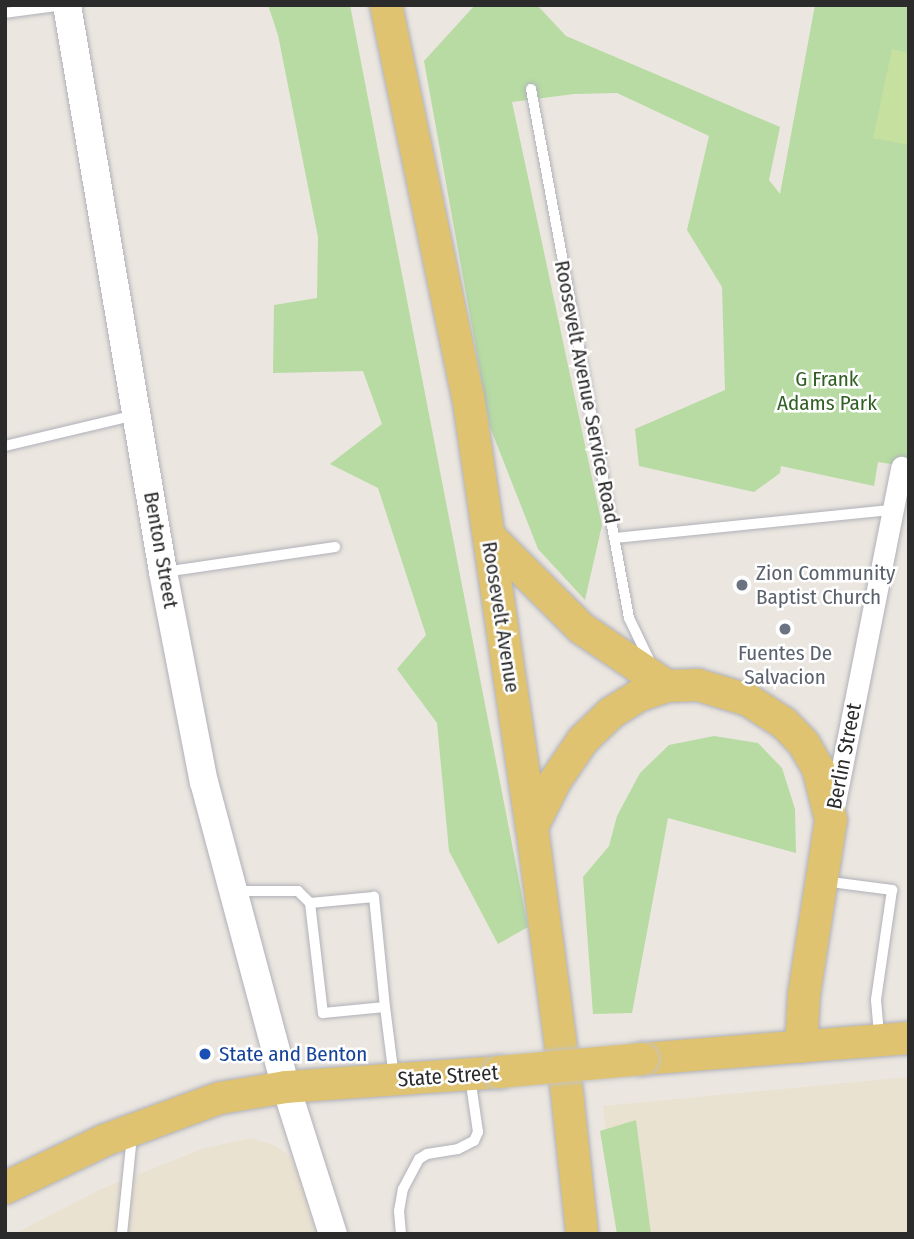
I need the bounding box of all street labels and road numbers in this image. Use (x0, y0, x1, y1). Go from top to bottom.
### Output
street label: Roosevelt Avenue Service Road (549, 258, 625, 526)
street label: Benton Street (138, 490, 184, 610)
street label: Roosevelt Avenue (477, 540, 525, 694)
street label: Berlin Street (821, 701, 867, 811)
street label: State Street (397, 1060, 499, 1092)

